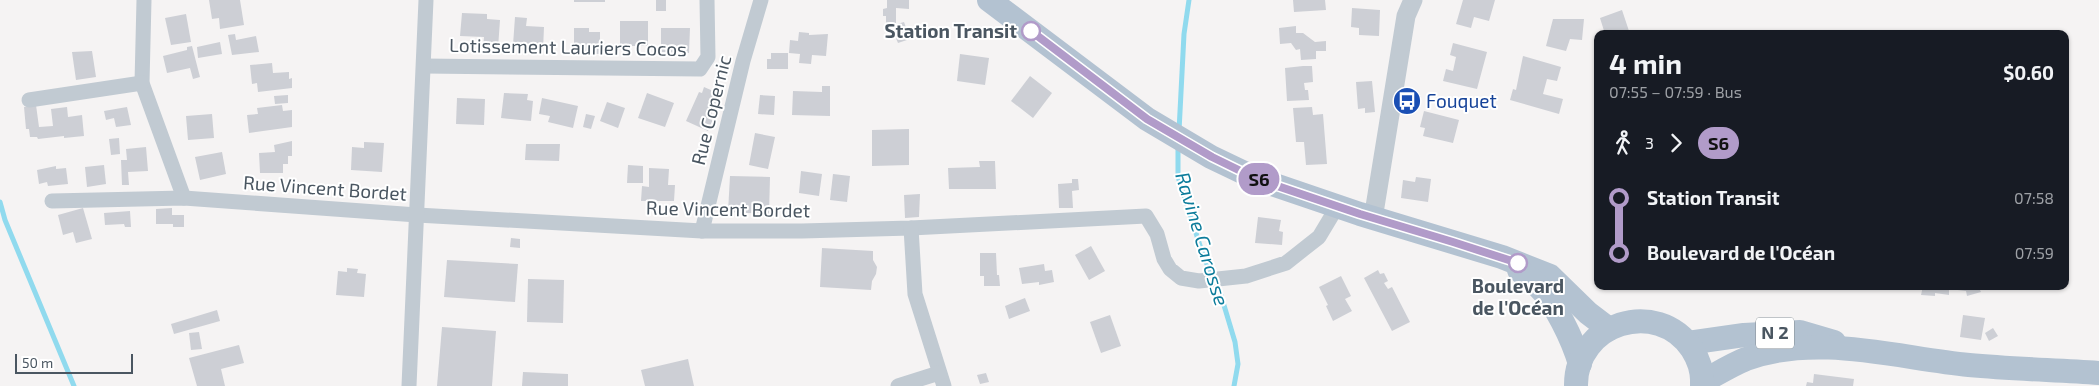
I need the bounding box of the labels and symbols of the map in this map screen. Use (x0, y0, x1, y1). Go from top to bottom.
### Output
place label: Station Transit (885, 19, 1017, 42)
marker: Station Transit (1021, 21, 1041, 41)
street label: Lotissement Lauriers Cocos (449, 33, 687, 60)
street label: Rue Copernic (686, 53, 735, 167)
bus stop icon: Fouquet (1392, 86, 1422, 116)
place label: Fouquet (1426, 89, 1497, 112)
line badge: S6 (1236, 163, 1282, 195)
water label: Ravine Carosse (1171, 169, 1235, 309)
street label: Rue Vincent Bordet (242, 170, 408, 205)
street label: Rue Vincent Bordet (646, 196, 810, 221)
marker: Boulevard de l'Océan (1508, 253, 1528, 273)
place label: Boulevard de l'Océan (1472, 274, 1564, 319)
road number: N 2 (1756, 317, 1794, 348)
scale bar (15, 351, 132, 374)

